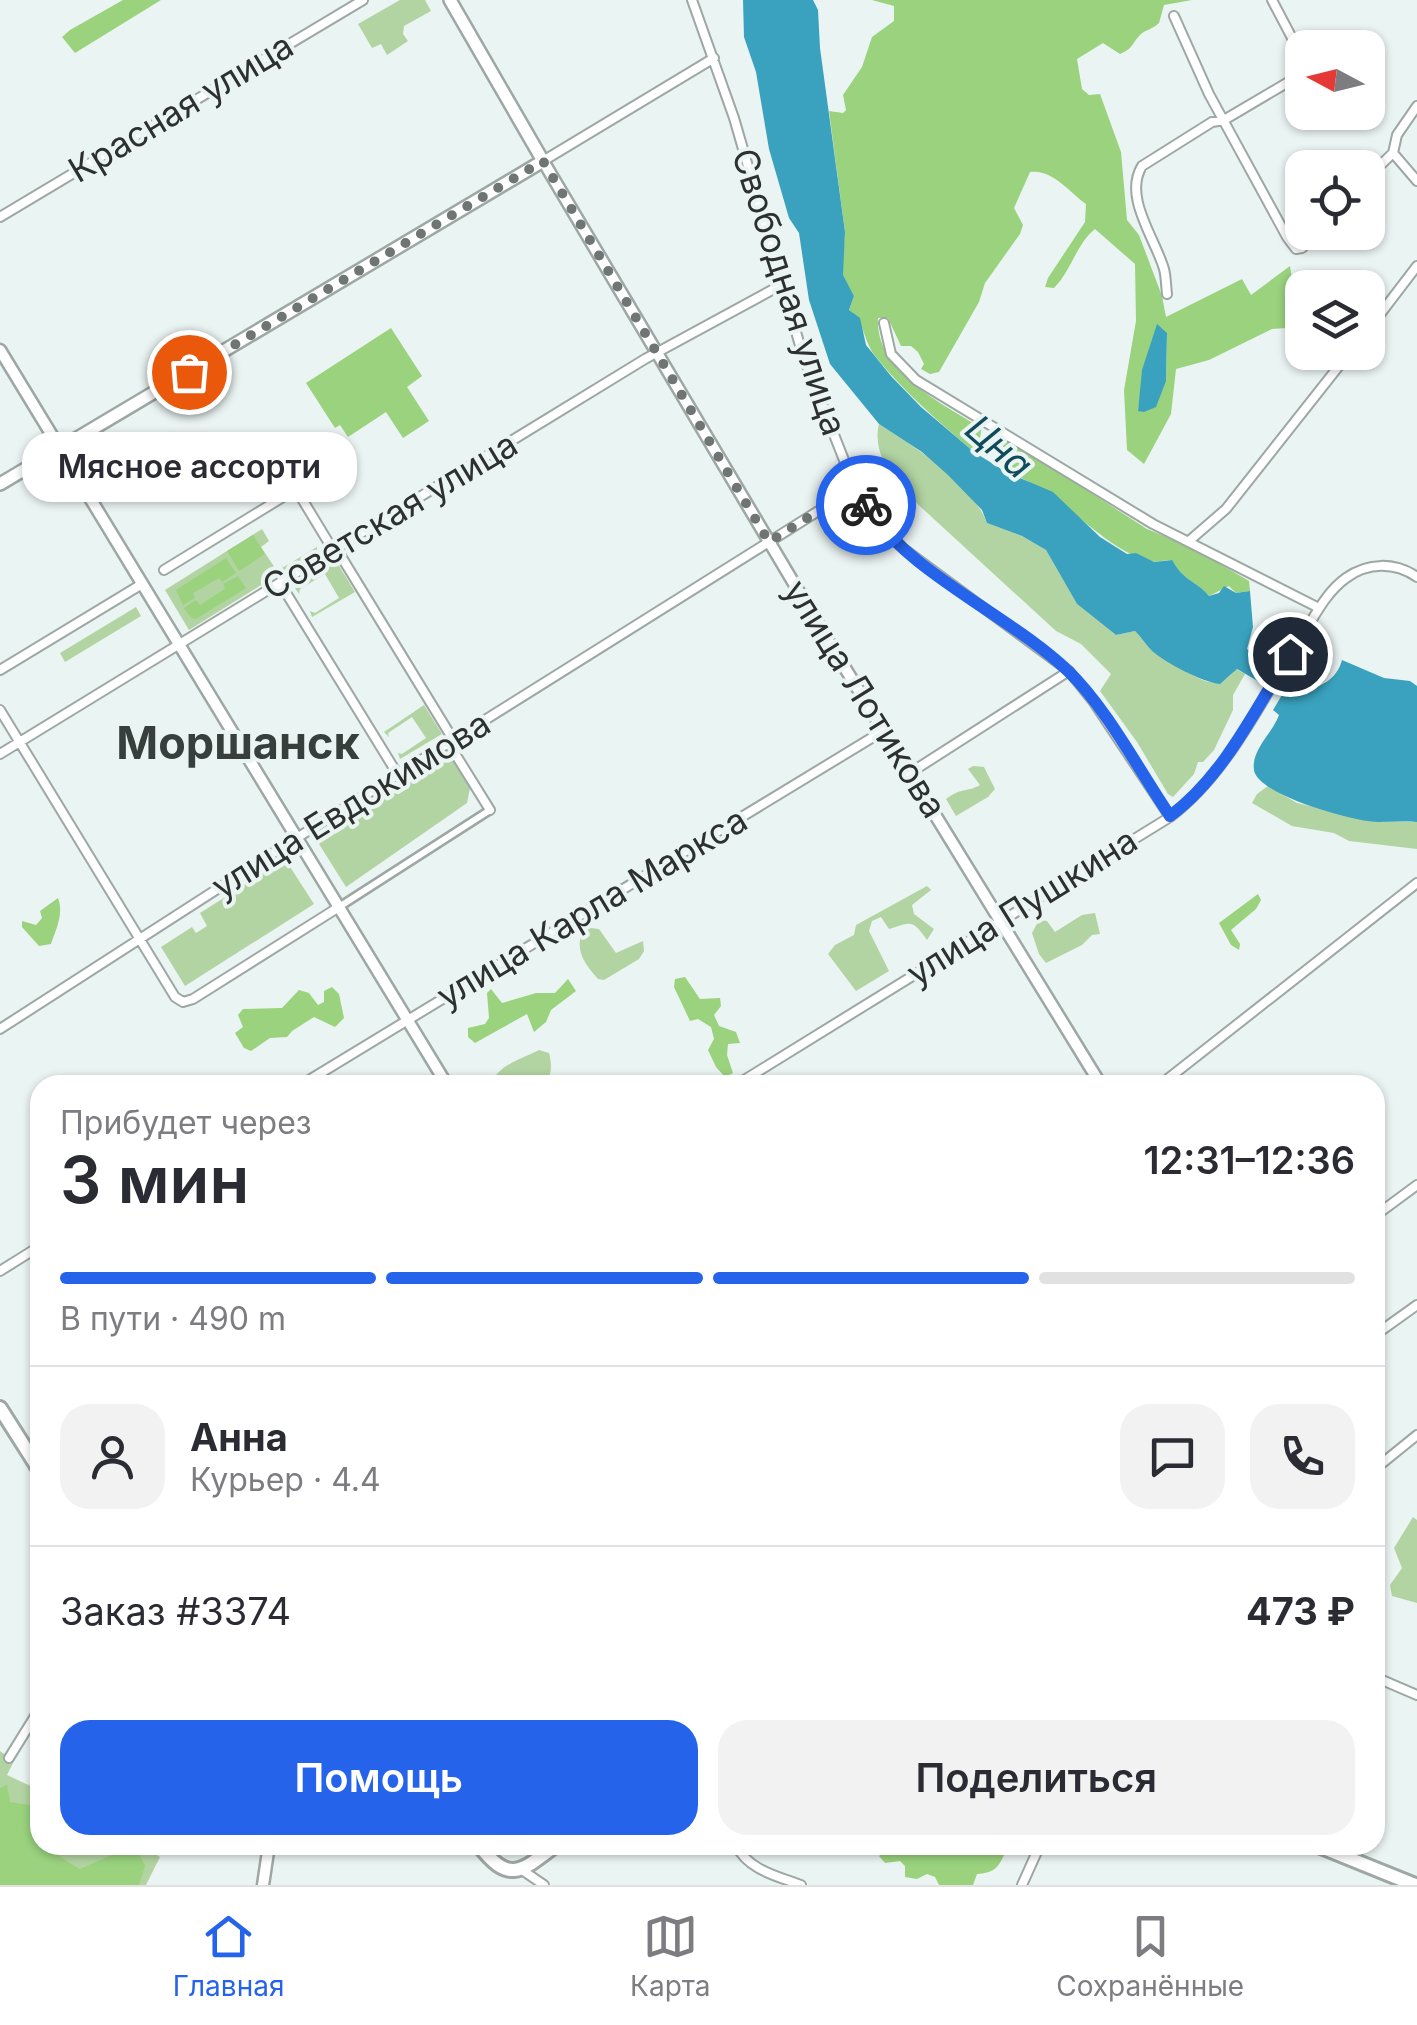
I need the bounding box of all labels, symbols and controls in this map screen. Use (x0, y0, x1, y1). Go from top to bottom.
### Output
street label: Красная улица (61, 24, 300, 191)
north arrow (1285, 30, 1385, 130)
map controls (1285, 30, 1385, 370)
street label: Свободная улица (724, 143, 856, 440)
button: locate (1285, 150, 1385, 250)
button: layers (1285, 270, 1385, 370)
pin (147, 330, 232, 415)
icon: bag (162, 345, 217, 400)
water label: Цна (957, 405, 1042, 488)
street label: Советская улица (254, 423, 524, 608)
callout: Мясное ассорти (21, 432, 356, 502)
text: Мясное ассорти (58, 447, 321, 486)
courier (816, 455, 916, 555)
icon: bike (839, 478, 894, 533)
street label: улица Лотикова (776, 572, 956, 825)
pin (1248, 612, 1333, 697)
icon: home (1263, 627, 1318, 682)
street label: улица Евдокимова (204, 702, 497, 907)
district label: Моршанск (116, 715, 360, 770)
street label: улица Карла Маркса (429, 798, 754, 1016)
street label: улица Пушкина (898, 818, 1145, 994)
text: Прибудет через (60, 1103, 312, 1142)
text: 12:31–12:36 (1144, 1137, 1355, 1183)
text: 3 мин (60, 1140, 249, 1219)
text: В пути · 490 m (60, 1299, 286, 1338)
button: person (60, 1404, 165, 1509)
button: chat (1120, 1404, 1225, 1509)
button: phone (1250, 1404, 1355, 1509)
text: Анна (190, 1414, 288, 1460)
text: Курьер · 4.4 (190, 1460, 381, 1499)
text: Заказ #3374 (60, 1588, 291, 1634)
text: 473 ₽ (1246, 1588, 1355, 1634)
button: Помощь (60, 1720, 698, 1835)
button: Поделиться (718, 1720, 1355, 1835)
tab: Главная (173, 1909, 284, 2003)
tab: Карта (630, 1909, 711, 2003)
tab: Сохранённые (1056, 1909, 1244, 2003)

